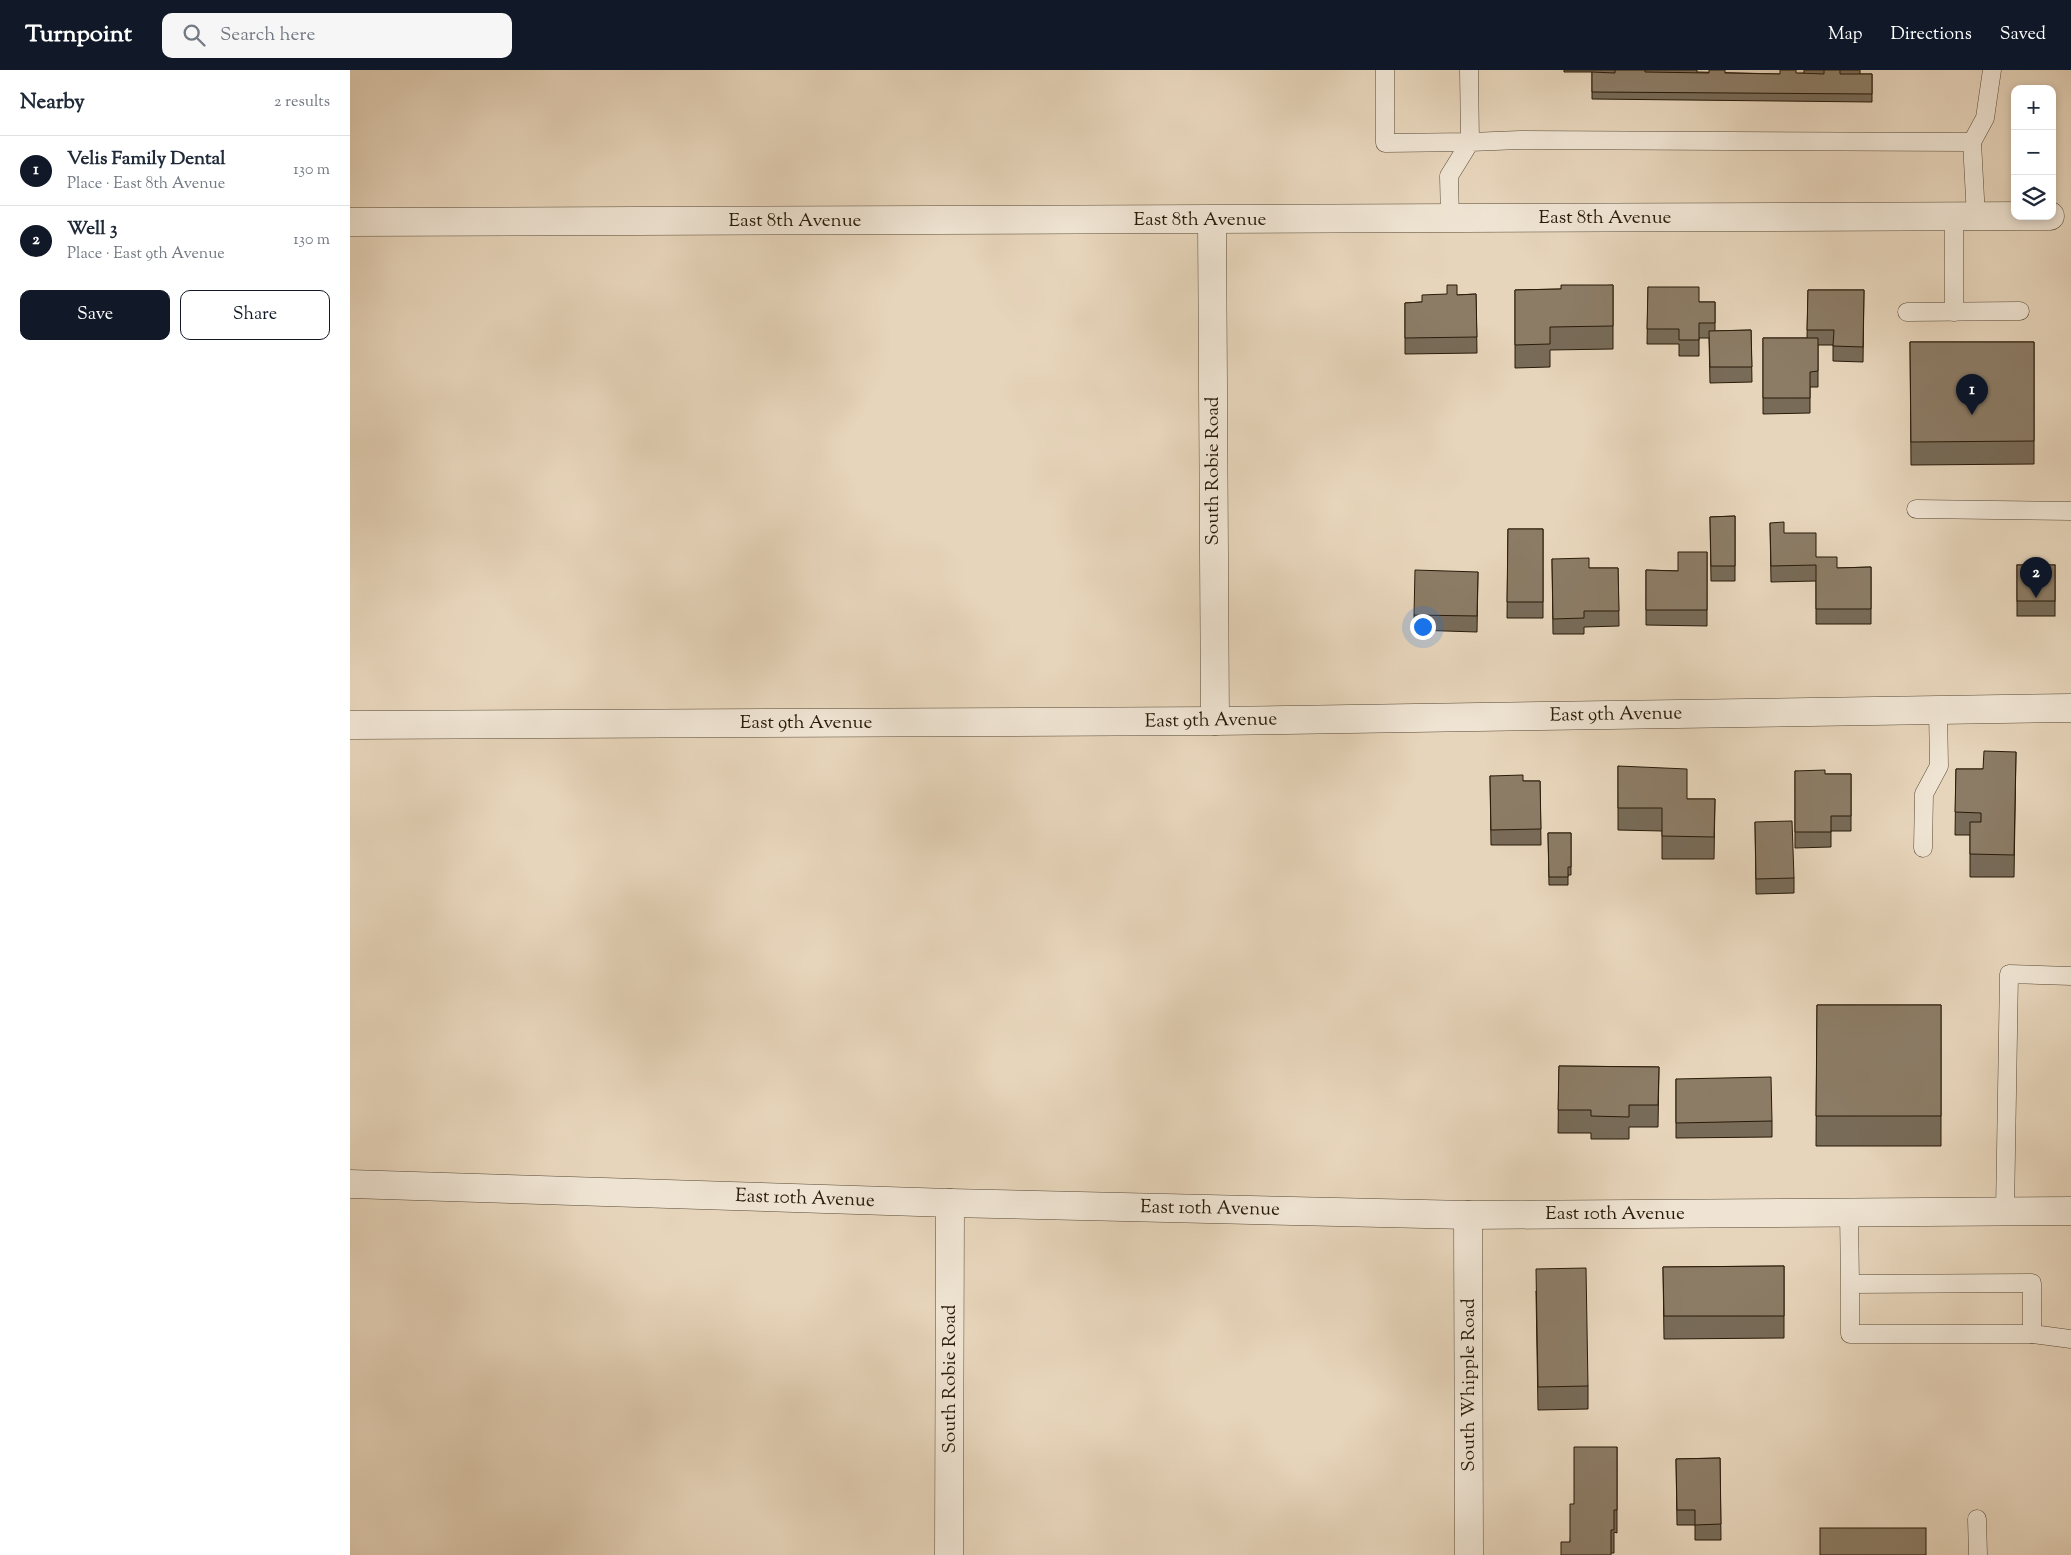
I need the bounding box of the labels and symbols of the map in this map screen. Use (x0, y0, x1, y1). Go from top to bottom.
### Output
street label: East 8th Avenue (1539, 205, 1672, 232)
street label: East 8th Avenue (1134, 207, 1267, 234)
street label: East 8th Avenue (729, 208, 862, 235)
pin: 1 (1956, 374, 1988, 415)
street label: South Robie Road (1200, 396, 1227, 545)
pin: 2 (2020, 557, 2052, 598)
your location (1410, 614, 1436, 640)
street label: East 9th Avenue (1549, 700, 1683, 730)
street label: East 9th Avenue (1144, 706, 1278, 736)
street label: East 9th Avenue (740, 710, 872, 737)
street label: East 10th Avenue (735, 1183, 875, 1215)
street label: East 10th Avenue (1140, 1194, 1280, 1224)
street label: East 10th Avenue (1545, 1201, 1685, 1228)
street label: South Whipple Road (1456, 1298, 1483, 1472)
street label: South Robie Road (937, 1304, 964, 1453)

